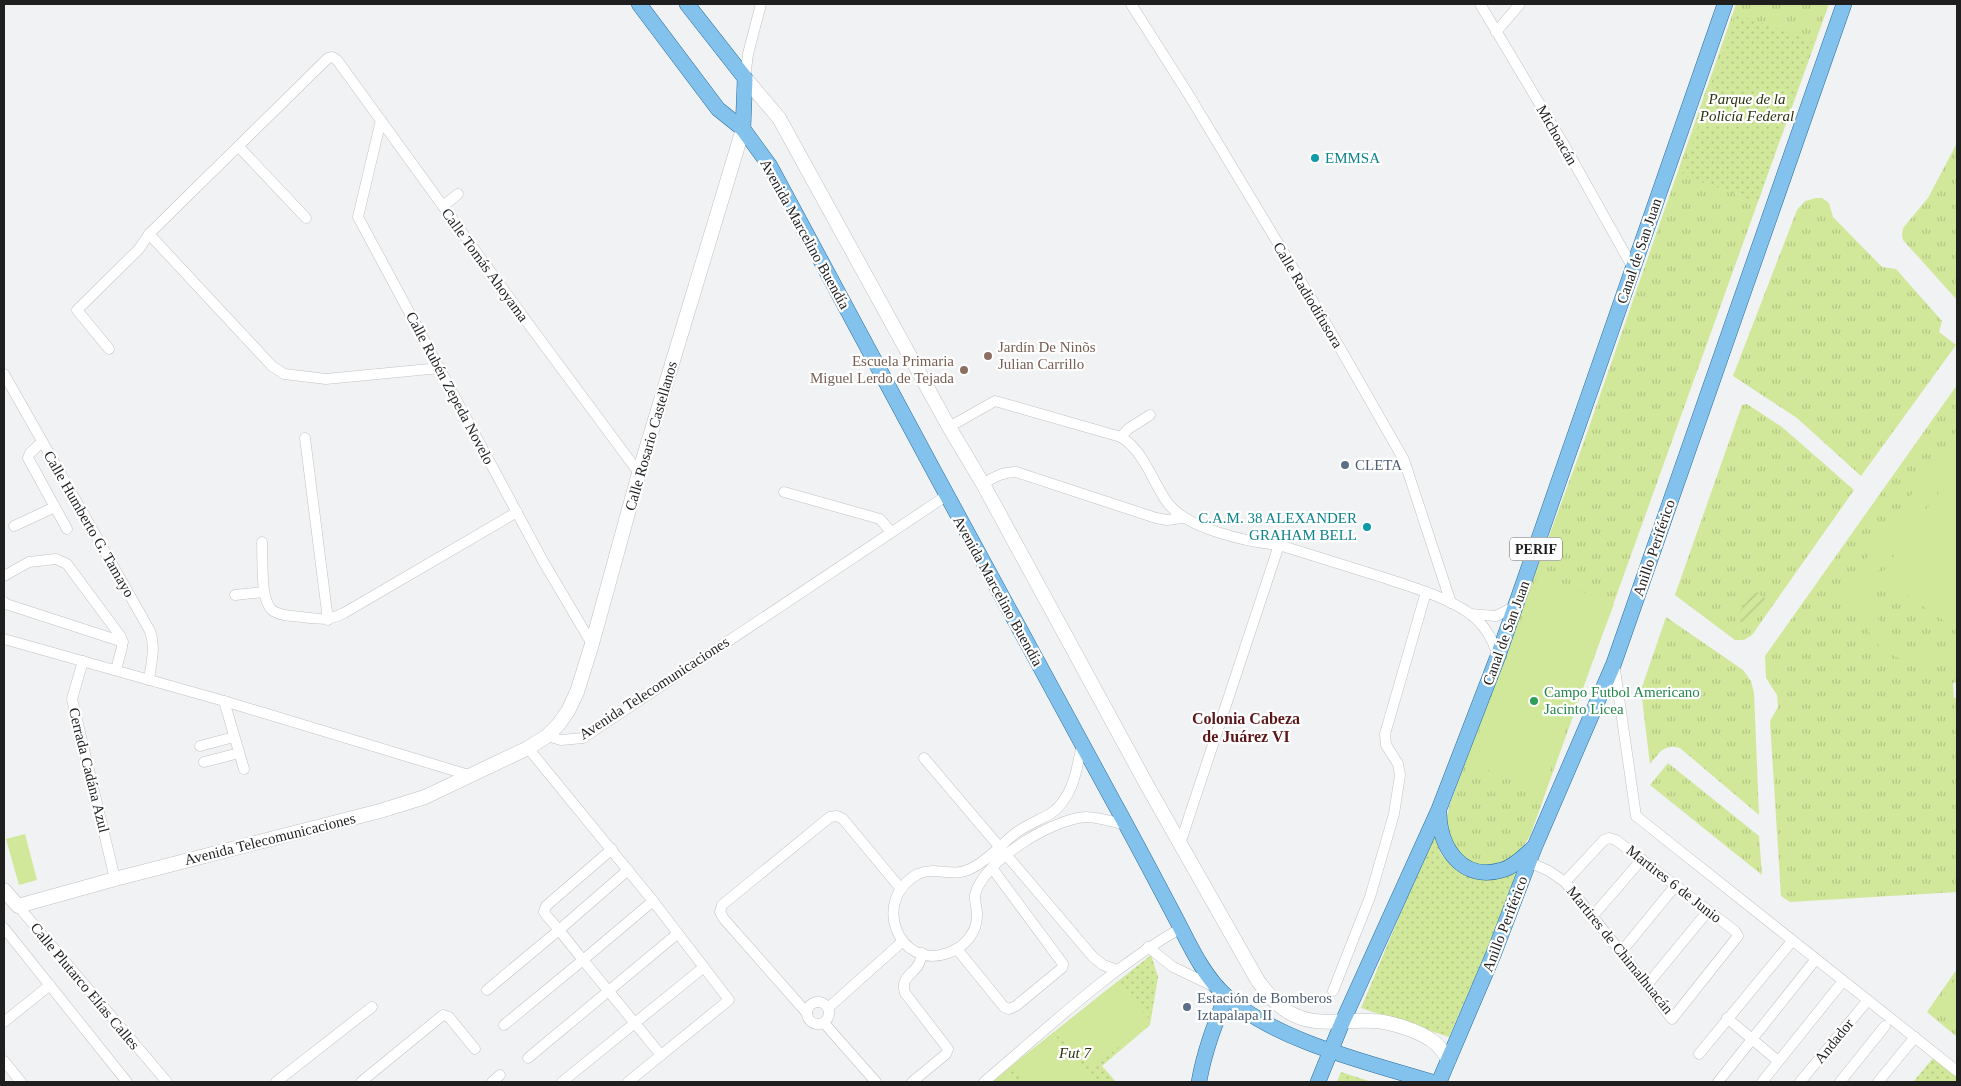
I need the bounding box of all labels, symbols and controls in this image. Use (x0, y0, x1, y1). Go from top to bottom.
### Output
park label: Parque de la Policía Federal (1699, 91, 1794, 124)
street label: Michoacán (1533, 102, 1581, 168)
place label: EMMSA (1325, 150, 1380, 166)
marker: EMMSA (1309, 152, 1321, 164)
street label: Avenida Marcelino Buendía (757, 156, 853, 312)
street label: Canal de San Juan (1613, 196, 1665, 306)
street label: Calle Tomás Ahoyama (439, 205, 532, 325)
street label: Calle Radiodifusora (1270, 239, 1346, 351)
street label: Calle Rubén Zepeda Novelo (403, 309, 497, 467)
place label: Jardín De Ninõs Julian Carrillo (998, 339, 1096, 372)
marker: Jardín De Ninõs Julian Carrillo (982, 350, 994, 362)
place label: Escuela Primaria Miguel Lerdo de Tejada (810, 353, 954, 386)
street label: Calle Rosario Castellanos (622, 359, 680, 513)
marker: Escuela Primaria Miguel Lerdo de Tejada (958, 364, 970, 376)
street label: Calle Humberto G. Tamayo (41, 448, 137, 600)
place label: CLETA (1355, 457, 1402, 473)
marker: CLETA (1339, 459, 1351, 471)
street label: Anillo Periférico (1630, 498, 1678, 598)
place label: C.A.M. 38 ALEXANDER GRAHAM BELL (1198, 510, 1357, 543)
street label: Avenida Marcelino Buendía (950, 513, 1046, 669)
marker: C.A.M. 38 ALEXANDER GRAHAM BELL (1361, 521, 1373, 533)
road number: PERIF (1510, 538, 1562, 560)
street label: Canal de San Juan (1480, 578, 1533, 688)
street label: Avenida Telecomunicaciones (576, 633, 732, 742)
place label: Campo Futbol Americano Jacinto Licea (1544, 684, 1700, 717)
marker: Campo Futbol Americano Jacinto Licea (1528, 695, 1540, 707)
street label: Cerrada Cadána Azul (66, 706, 112, 834)
district label: Colonia Cabeza de Juárez VI (1192, 710, 1300, 745)
street label: Avenida Telecomunicaciones (183, 810, 357, 868)
street label: Martires 6 de Junio (1623, 842, 1725, 926)
street label: Anillo Periférico (1479, 874, 1531, 974)
street label: Martires de Chimalhuacán (1564, 883, 1677, 1017)
street label: Calle Plutarco Elías Calles (27, 919, 143, 1053)
place label: Estación de Bomberos Iztapalapa II (1197, 990, 1332, 1023)
marker: Estación de Bomberos Iztapalapa II (1181, 1001, 1193, 1013)
street label: Andador (1811, 1016, 1857, 1066)
park label: Fut 7 (1058, 1045, 1093, 1061)

